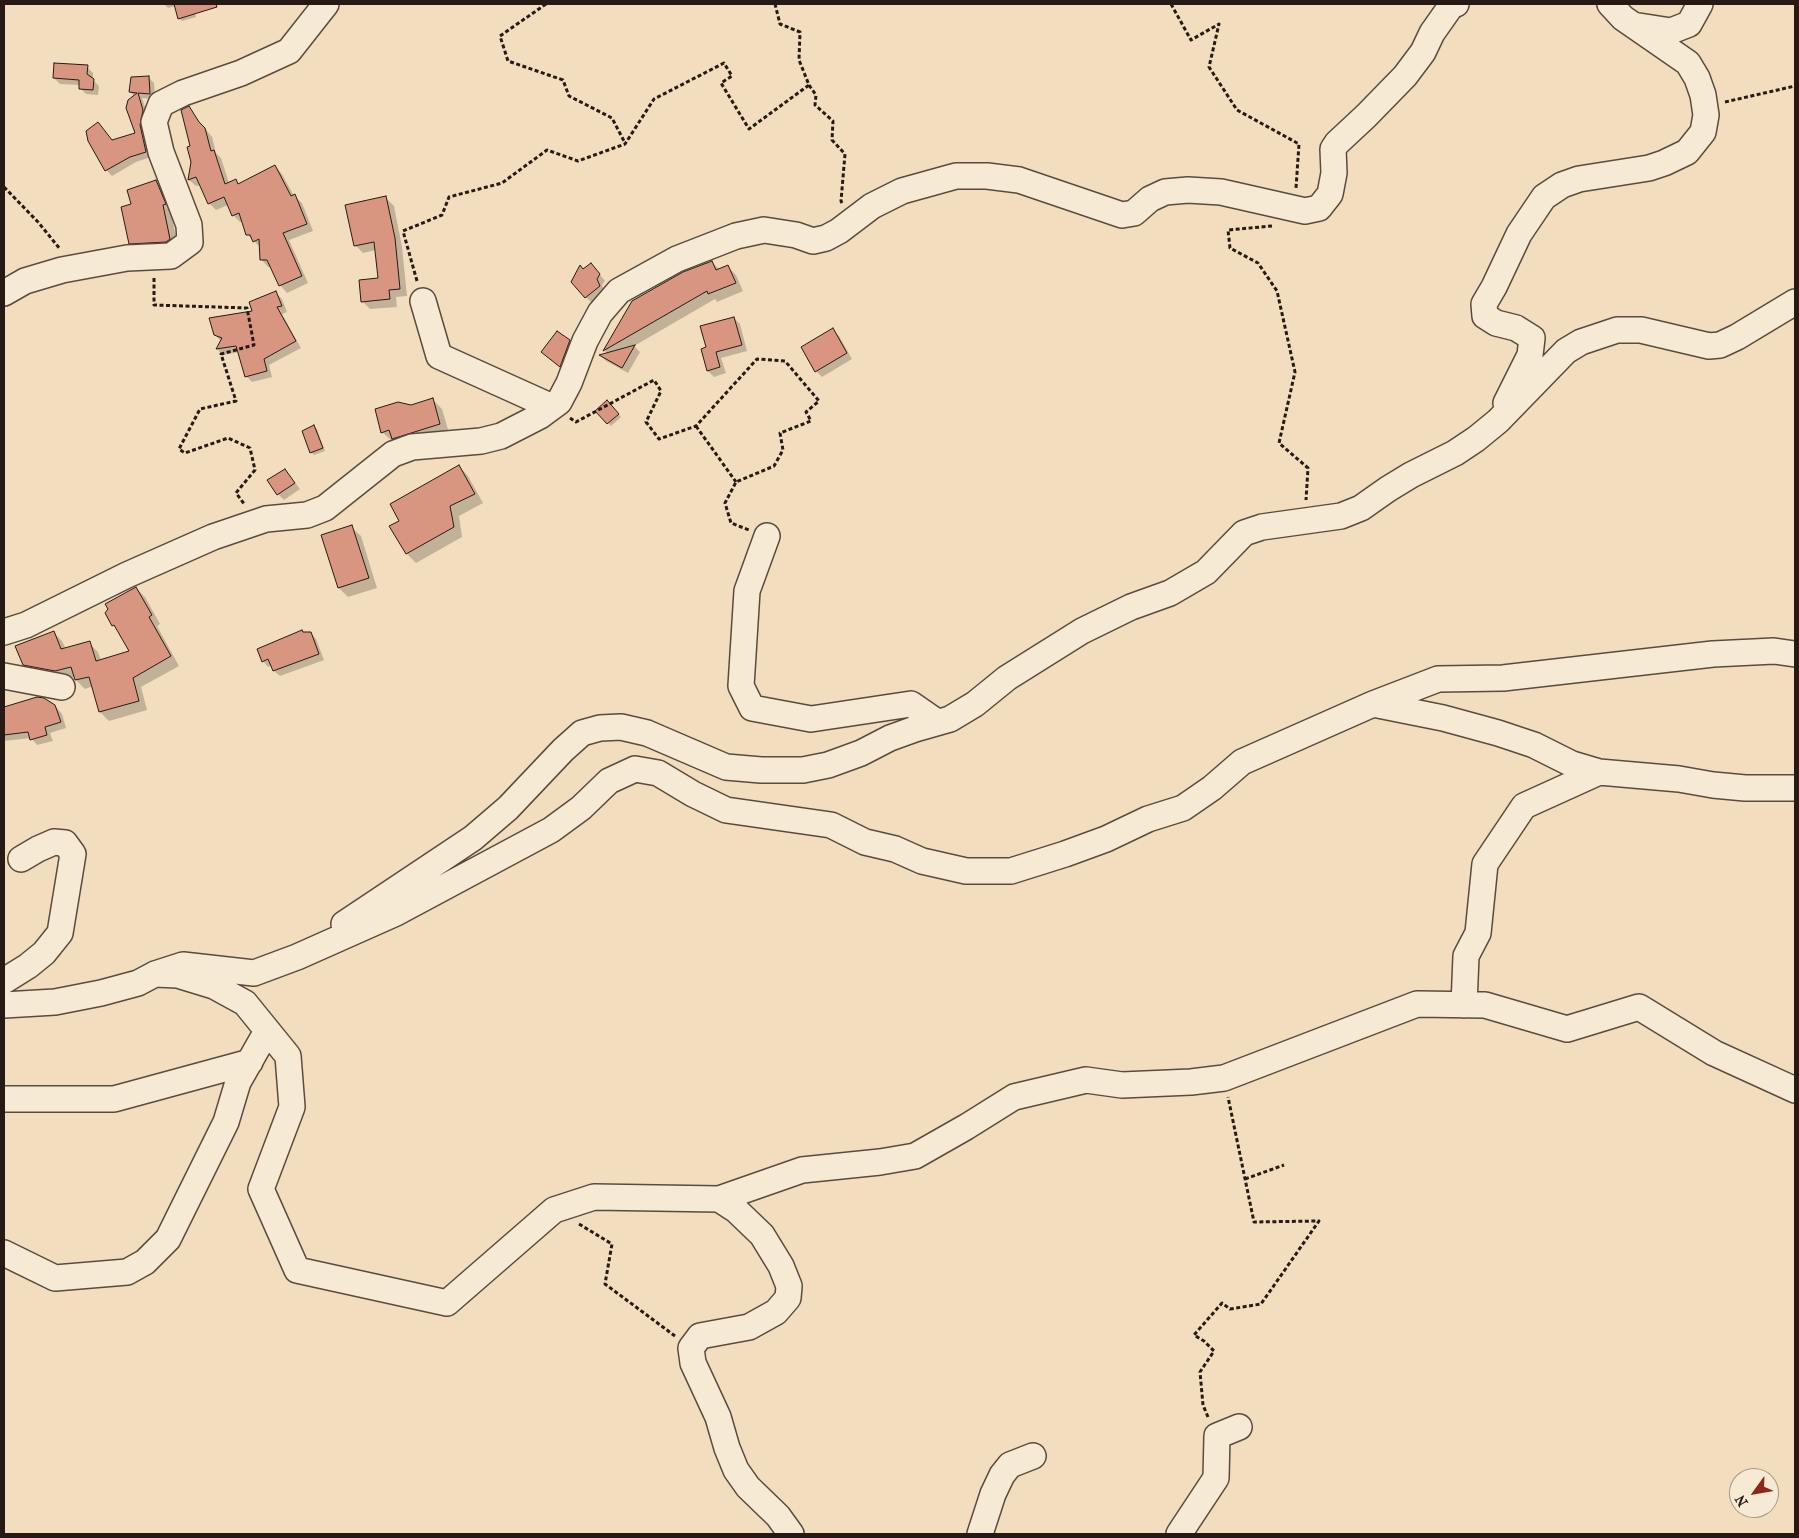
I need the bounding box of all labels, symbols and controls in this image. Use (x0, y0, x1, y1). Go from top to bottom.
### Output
north arrow (1729, 1468, 1779, 1518)
text: N (1732, 1492, 1752, 1510)

